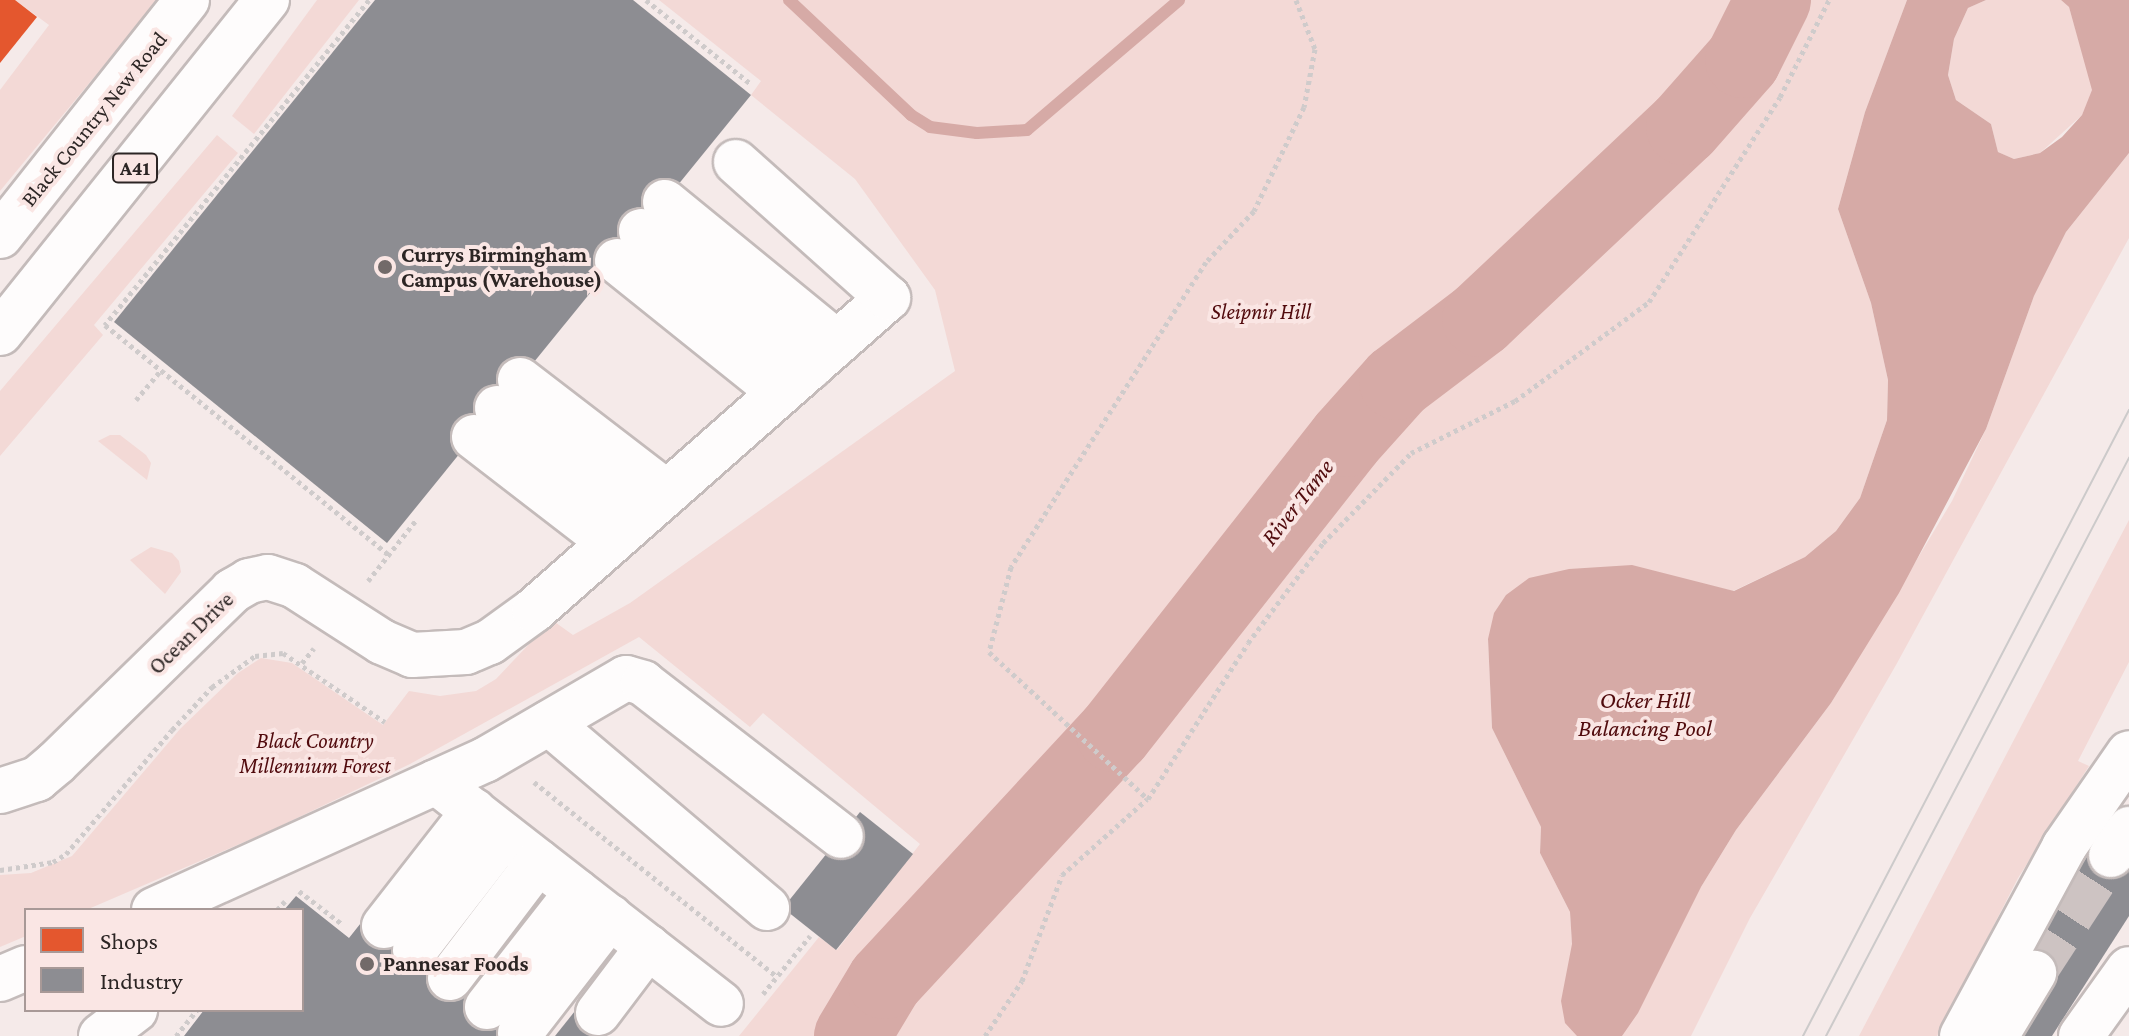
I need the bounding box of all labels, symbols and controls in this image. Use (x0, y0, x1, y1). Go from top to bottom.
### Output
street label: Black Country New Road (15, 26, 173, 212)
road number: A41 (111, 152, 159, 184)
place label: Currys Birmingham Campus (Warehouse) (401, 241, 602, 292)
marker: Currys Birmingham Campus (Warehouse) (376, 258, 394, 276)
park label: Sleipnir Hill (1211, 299, 1311, 325)
water label: River Tame (1254, 453, 1340, 551)
street label: Ocean Drive (143, 586, 239, 680)
water label: Ocker Hill Balancing Pool (1578, 686, 1712, 742)
park label: Black Country Millennium Forest (239, 727, 391, 778)
legend (24, 908, 304, 1012)
text: Shops (100, 927, 158, 954)
place label: Pannesar Foods (383, 951, 529, 977)
marker: Pannesar Foods (358, 955, 376, 973)
text: Industry (100, 967, 183, 994)

